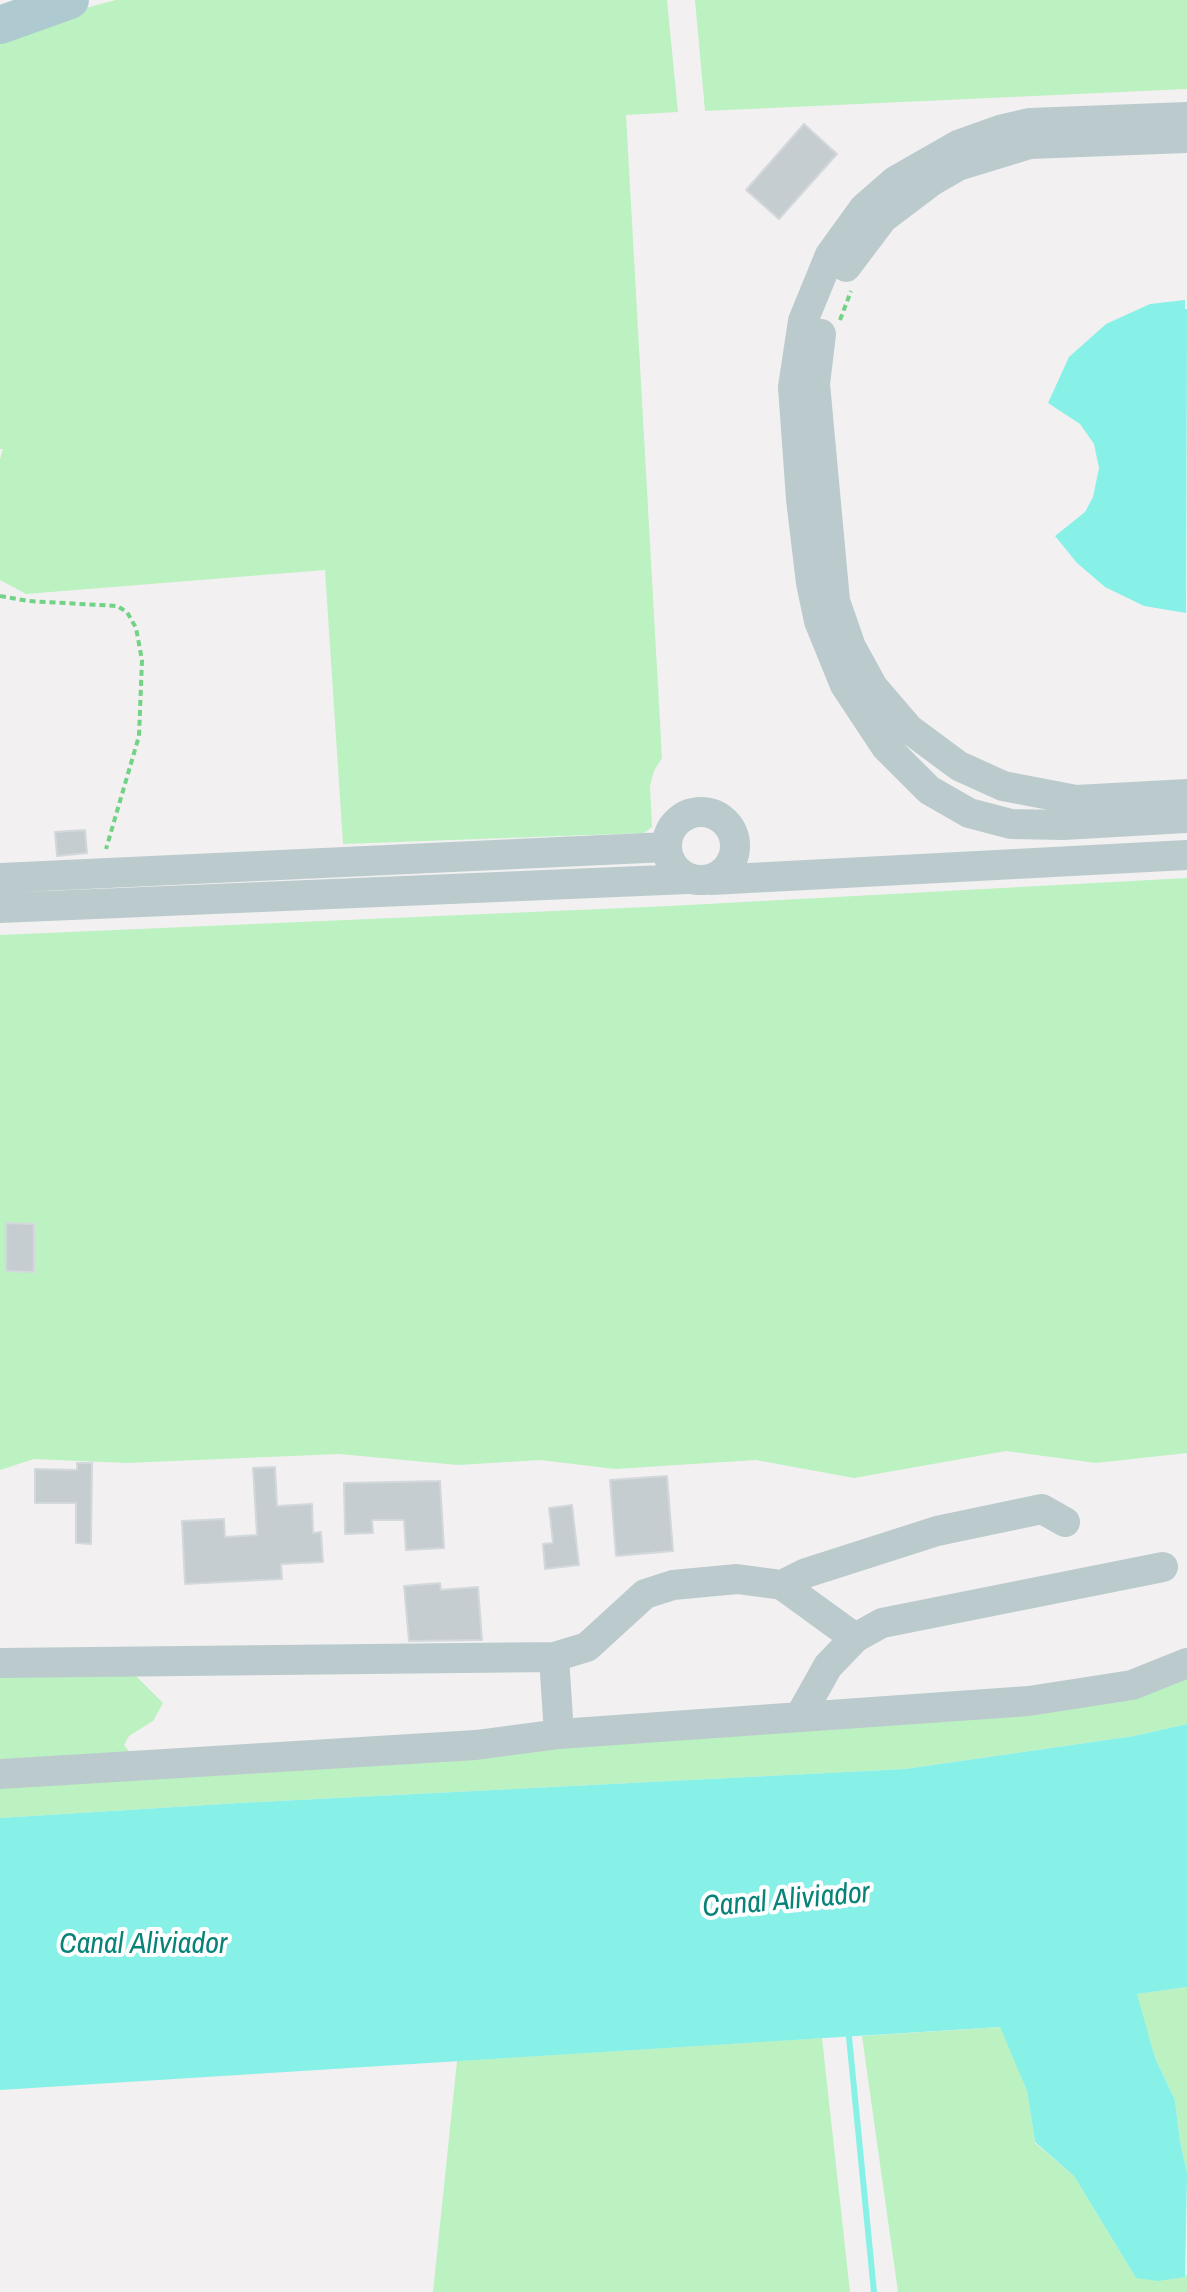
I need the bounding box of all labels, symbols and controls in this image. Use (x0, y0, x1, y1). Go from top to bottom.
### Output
water label: Canal Aliviador (701, 1876, 871, 1926)
water label: Canal Aliviador (59, 1927, 227, 1963)

